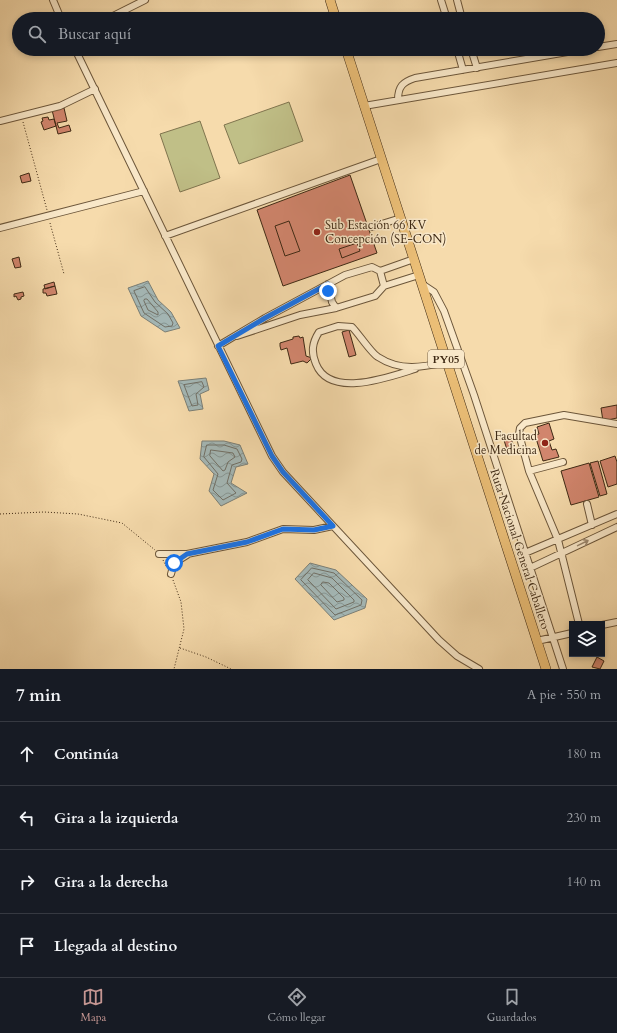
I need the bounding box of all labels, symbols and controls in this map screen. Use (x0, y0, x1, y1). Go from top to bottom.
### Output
search box (12, 12, 605, 56)
icon: search (26, 23, 48, 45)
text: Buscar aquí (58, 24, 131, 44)
place label: Sub Estación 66 KV Concepción (SE-CON) (325, 217, 446, 247)
marker: Sub Estación 66 KV Concepción (SE-CON) (312, 227, 322, 237)
route end (319, 282, 337, 300)
road number: PY05 (428, 350, 464, 368)
place label: Facultad de Medicina (475, 428, 538, 458)
marker: Facultad de Medicina (540, 438, 550, 448)
street label: Ruta Nacional General Caballero (486, 467, 554, 632)
one-way arrow (576, 539, 588, 547)
route start (165, 554, 183, 572)
map controls (569, 621, 605, 657)
button: layers (569, 621, 605, 657)
text: 7 min (16, 684, 61, 707)
text: A pie · 550 m (527, 686, 601, 704)
icon: ahead (16, 743, 38, 765)
text: Continúa (54, 744, 119, 764)
text: 180 m (567, 745, 601, 763)
icon: left (16, 807, 38, 829)
text: Gira a la izquierda (54, 808, 178, 828)
text: 230 m (567, 809, 601, 827)
icon: right (16, 871, 38, 893)
text: Gira a la derecha (54, 872, 168, 892)
text: 140 m (567, 873, 601, 891)
icon: arrive (16, 935, 38, 957)
text: Llegada al destino (54, 936, 177, 956)
tab: Mapa (81, 986, 106, 1025)
tab: Cómo llegar (268, 986, 326, 1025)
tab: Guardados (487, 986, 536, 1025)

